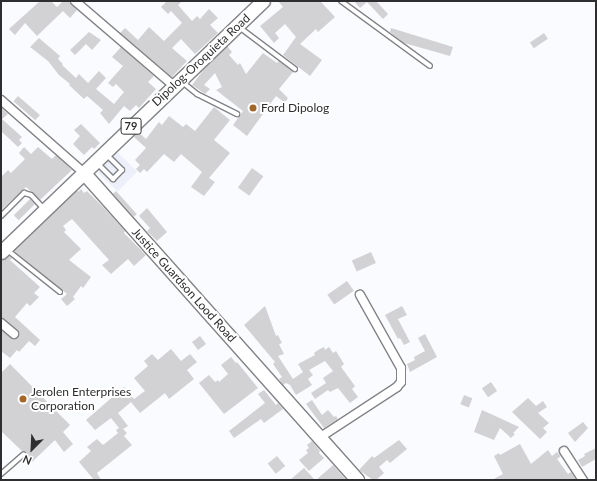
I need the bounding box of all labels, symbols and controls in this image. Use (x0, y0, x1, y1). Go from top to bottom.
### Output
street label: Dipolog-Oroquieta Road (149, 11, 253, 109)
place label: Ford Dipolog (261, 101, 329, 115)
marker: Ford Dipolog (248, 103, 258, 113)
road number: 79 (120, 117, 142, 135)
street label: Justice Guardson Lood Road (129, 225, 239, 345)
place label: Jerolen Enterprises Corporation (31, 385, 131, 413)
marker: Jerolen Enterprises Corporation (18, 394, 28, 404)
north arrow (12, 429, 52, 469)
text: N (20, 453, 33, 468)

